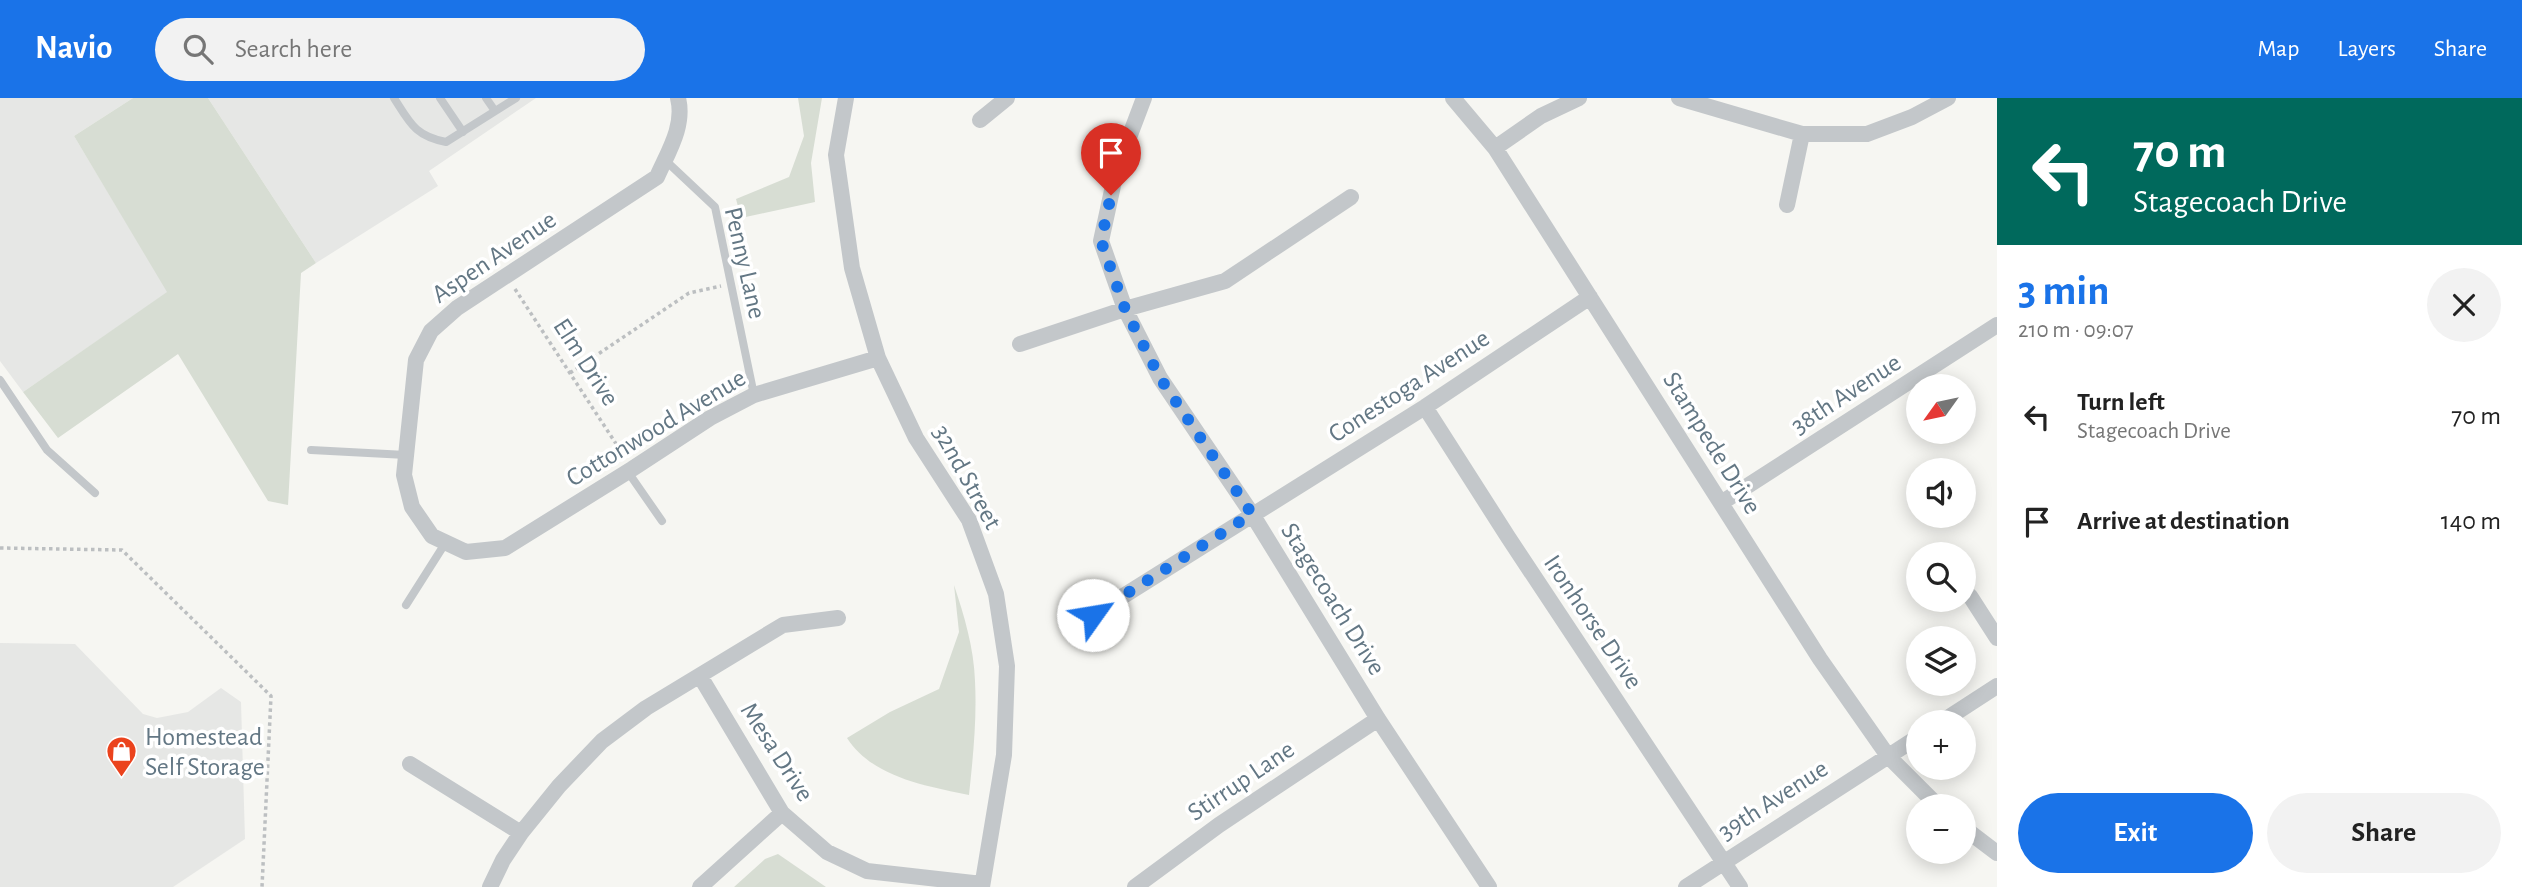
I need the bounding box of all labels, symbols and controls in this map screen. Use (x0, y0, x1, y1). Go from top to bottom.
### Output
search box (155, 18, 645, 81)
icon: search (179, 30, 217, 68)
text: Navio (35, 32, 113, 65)
text: Search here (235, 36, 352, 62)
text: Map (2257, 37, 2299, 61)
text: Layers (2337, 37, 2396, 61)
text: Share (2434, 37, 2487, 61)
pin (1081, 123, 1141, 195)
icon: left (2018, 126, 2109, 217)
text: 70 m (2133, 128, 2227, 177)
icon: arrive (1092, 134, 1130, 172)
text: Stagecoach Drive (2133, 186, 2347, 218)
street label: Penny Lane (720, 205, 770, 321)
street label: Aspen Avenue (427, 206, 561, 308)
button: close (2427, 268, 2501, 342)
text: 3 min (2018, 270, 2110, 312)
street label: Elm Drive (548, 314, 624, 410)
text: 210 m · 09:07 (2018, 319, 2134, 342)
street label: Conestoga Avenue (1324, 325, 1494, 447)
street label: 38th Avenue (1787, 349, 1905, 439)
street label: Cottonwood Avenue (562, 364, 750, 492)
street label: Stampede Drive (1658, 367, 1766, 519)
north arrow (1906, 374, 1976, 444)
map controls (1906, 374, 1976, 864)
text: Turn left (2077, 389, 2165, 415)
icon: left (2018, 398, 2056, 436)
text: 70 m (2451, 403, 2501, 429)
street label: 32nd Street (928, 420, 1006, 534)
text: Stagecoach Drive (2077, 420, 2231, 443)
button: sound (1906, 458, 1976, 528)
icon: arrive (2018, 503, 2056, 541)
text: Arrive at destination (2077, 508, 2290, 534)
text: 140 m (2441, 508, 2501, 534)
street label: Stagecoach Drive (1276, 518, 1390, 680)
button: search (1906, 542, 1976, 612)
street label: Ironhorse Drive (1539, 550, 1647, 694)
position arrow (1056, 578, 1130, 652)
button: layers (1906, 626, 1976, 696)
street label: Mesa Drive (736, 698, 818, 806)
button: + (1906, 710, 1976, 780)
place label: Homestead Self Storage (145, 724, 265, 780)
shop icon: Homestead Self Storage (105, 735, 139, 779)
street label: Stirrup Lane (1183, 736, 1299, 826)
street label: 39th Avenue (1714, 755, 1832, 845)
button: Exit (2018, 793, 2253, 873)
button: Share (2267, 793, 2501, 873)
button: − (1906, 794, 1976, 864)

